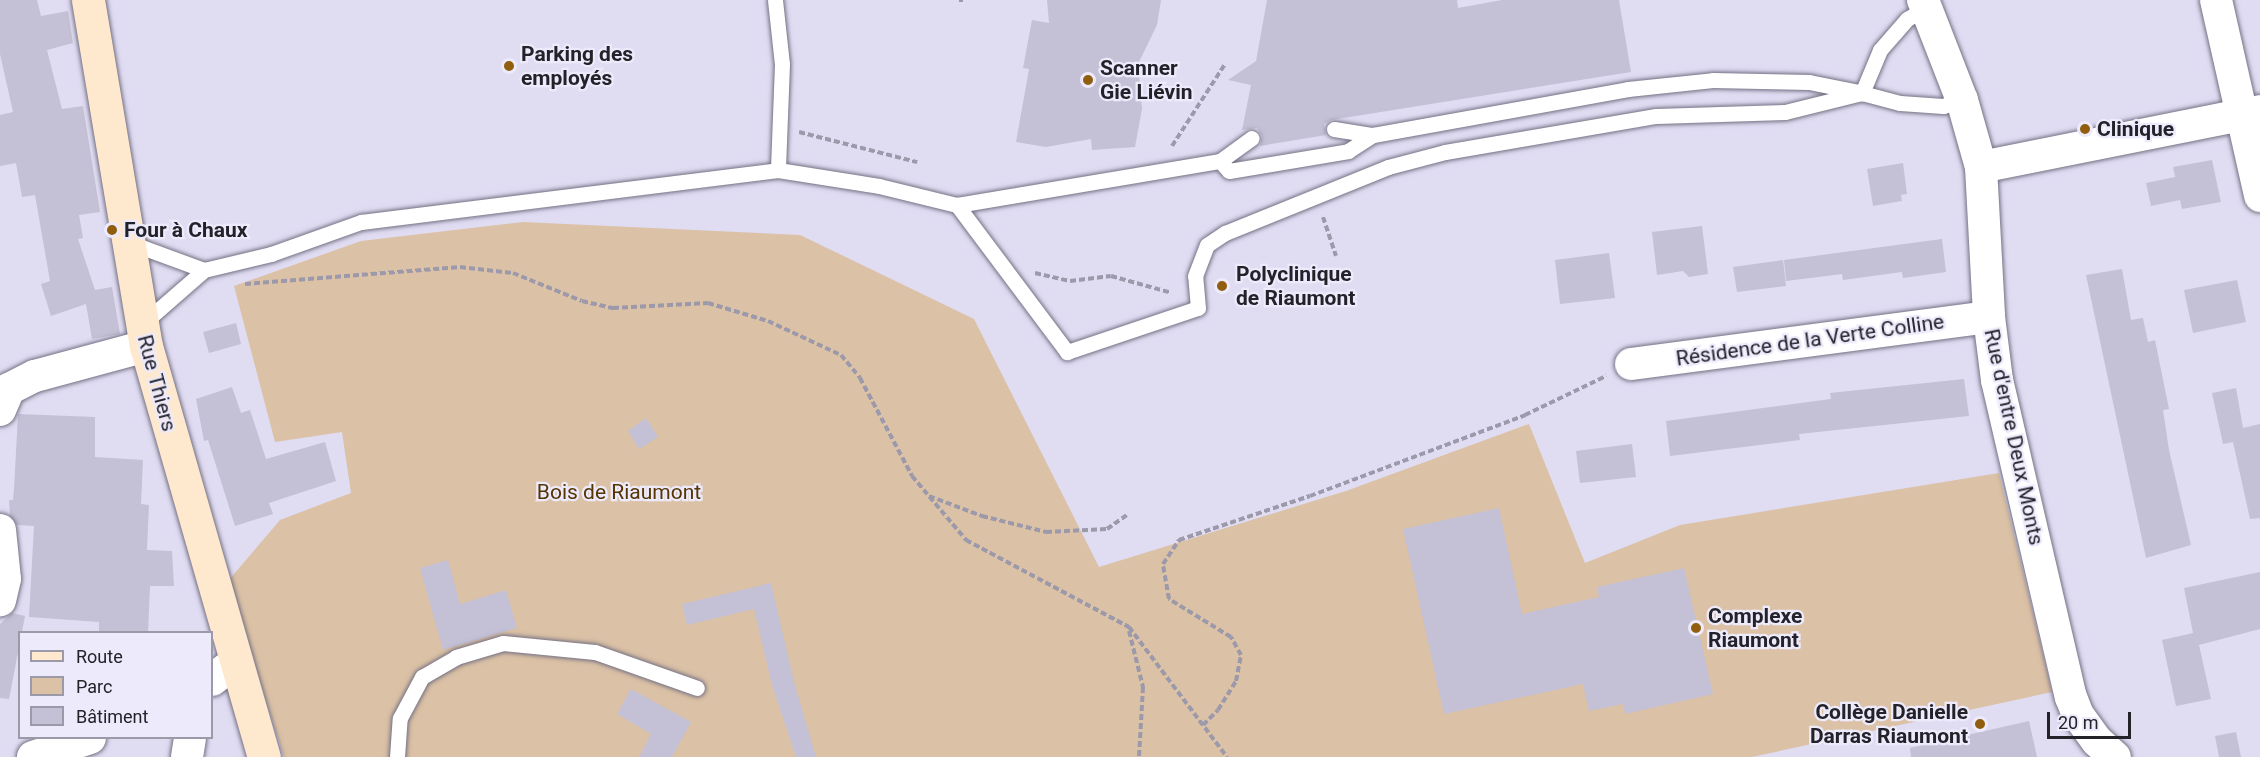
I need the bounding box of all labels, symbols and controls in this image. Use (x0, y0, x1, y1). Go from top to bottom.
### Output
place label: Parking des employés (521, 41, 633, 91)
place label: Scanner Gie Liévin (1100, 55, 1193, 105)
marker: Parking des employés (502, 59, 516, 73)
marker: Scanner Gie Liévin (1081, 73, 1095, 87)
place label: Clinique (2097, 116, 2174, 142)
marker: Clinique (2078, 122, 2092, 136)
place label: Four à Chaux (124, 217, 247, 243)
marker: Four à Chaux (105, 223, 119, 237)
place label: Polyclinique de Riaumont (1236, 261, 1355, 311)
marker: Polyclinique de Riaumont (1213, 277, 1231, 295)
street label: Résidence de la Verte Colline (1674, 309, 1946, 371)
street label: Rue d'entre Deux Monts (1979, 327, 2049, 547)
street label: Rue Thiers (132, 332, 182, 434)
park label: Bois de Riaumont (537, 479, 701, 505)
place label: Complexe Riaumont (1708, 603, 1802, 653)
marker: Complexe Riaumont (1689, 621, 1703, 635)
legend (18, 631, 213, 739)
text: Route (76, 646, 123, 667)
text: Parc (76, 676, 112, 697)
place label: Collège Danielle Darras Riaumont (1810, 699, 1968, 749)
scale bar (2050, 700, 2134, 738)
text: Bâtiment (76, 706, 148, 727)
text: 20 m (2058, 712, 2098, 733)
marker: Collège Danielle Darras Riaumont (1973, 717, 1987, 731)

